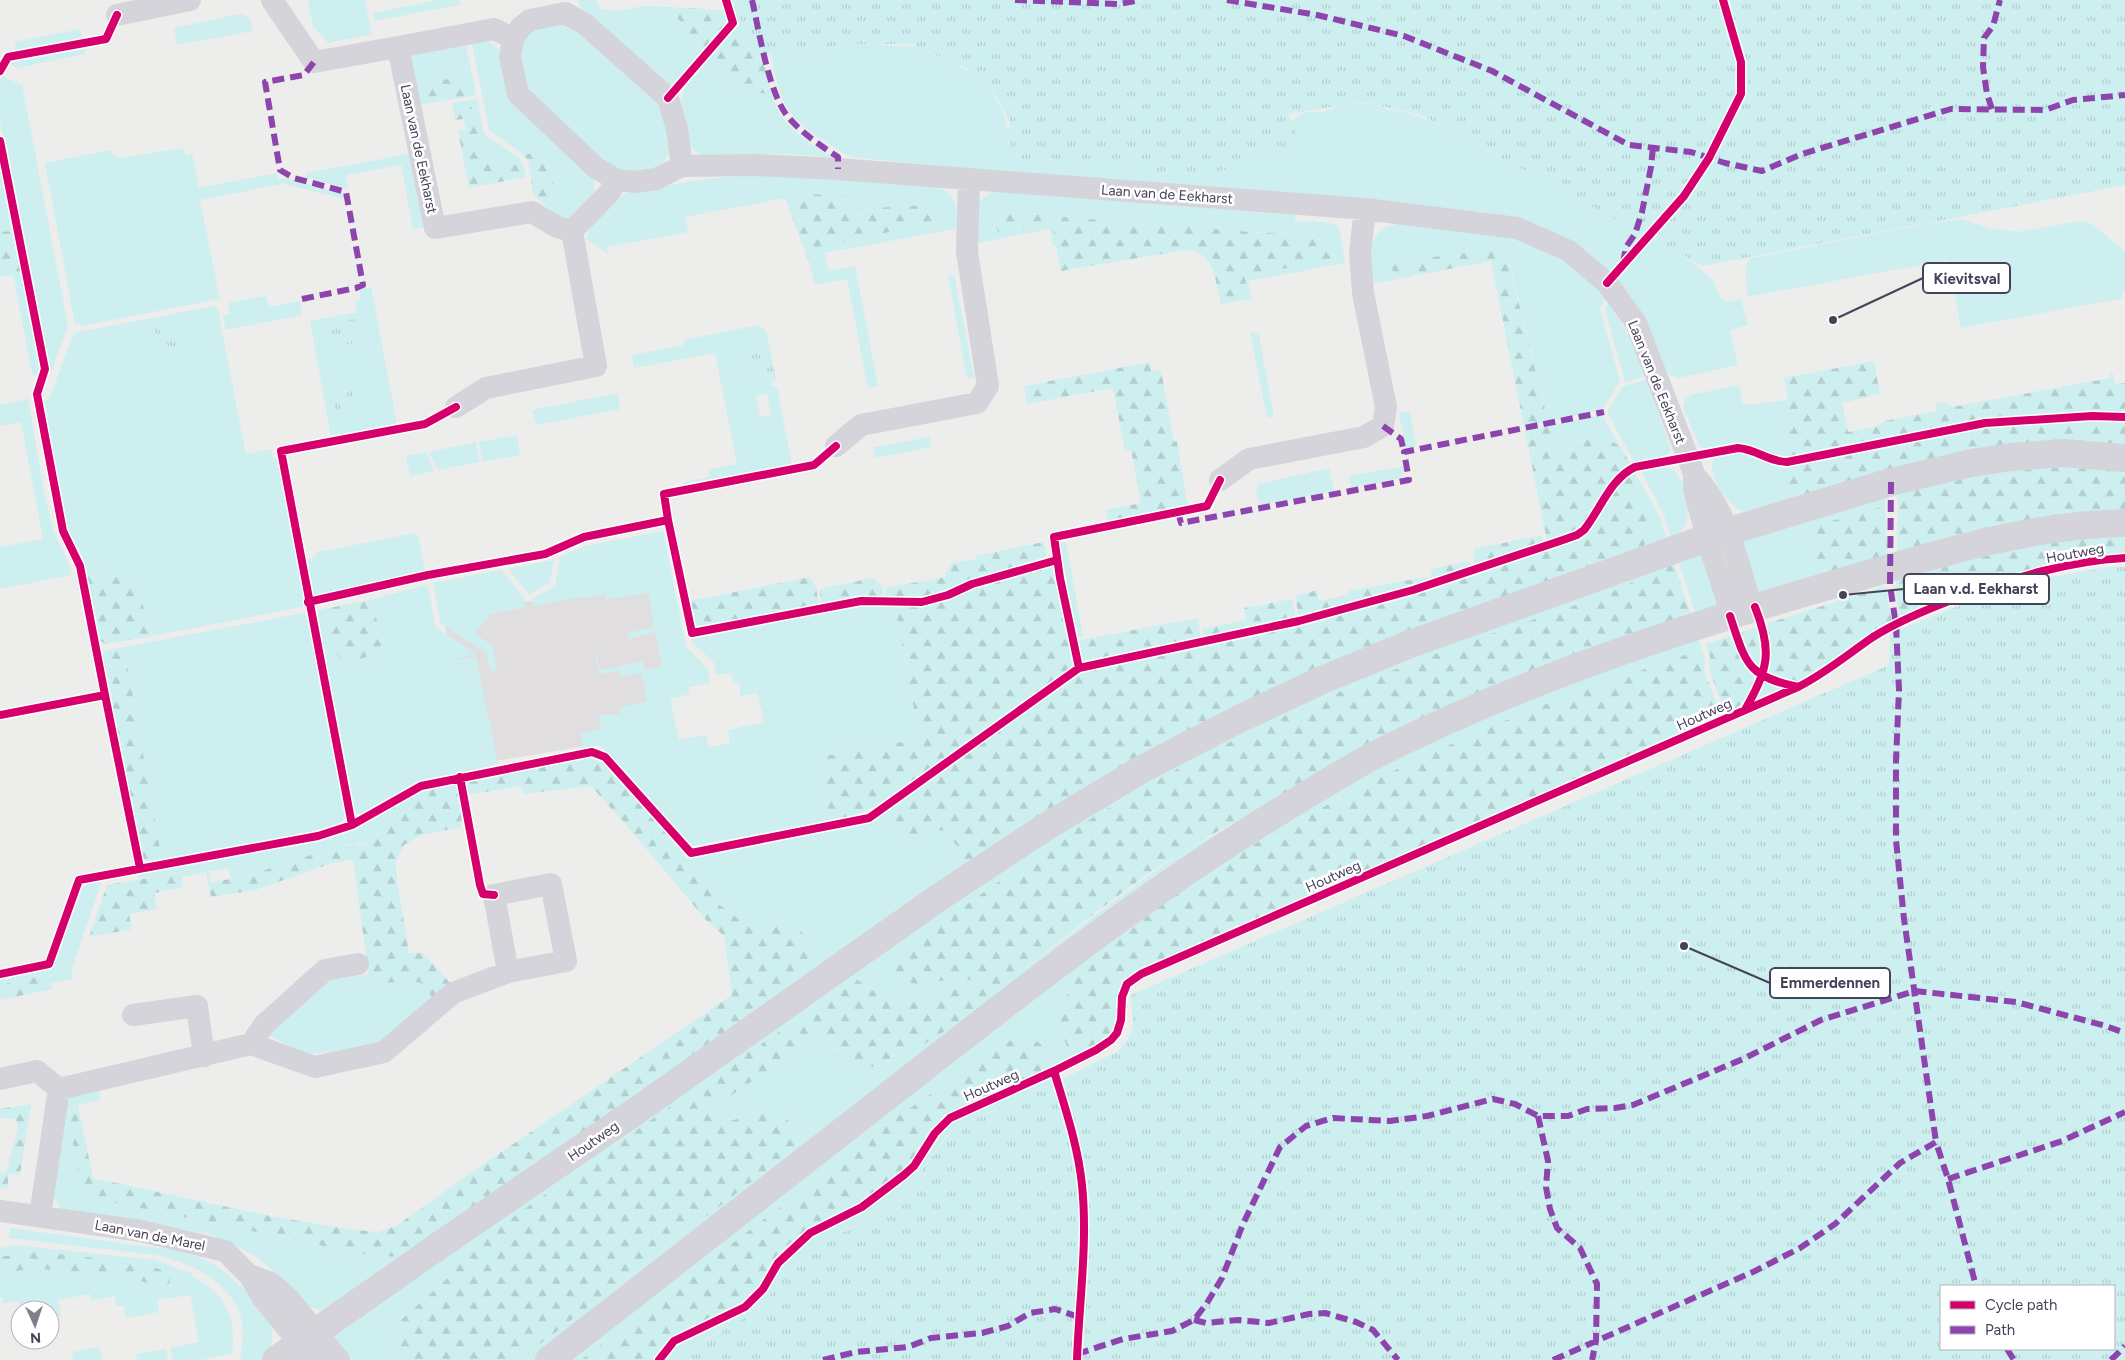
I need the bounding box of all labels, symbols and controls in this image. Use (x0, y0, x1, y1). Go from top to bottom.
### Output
street label: Laan van de Eekharst (396, 83, 441, 215)
street label: Laan van de Eekharst (1101, 181, 1233, 208)
callout: Kievitsval (1923, 263, 2010, 293)
text: Kievitsval (1934, 270, 2000, 288)
street label: Laan van de Eekharst (1624, 318, 1689, 447)
street label: Houtweg (2045, 540, 2105, 567)
callout: Laan v.d. Eekharst (1904, 574, 2049, 604)
text: Laan v.d. Eekharst (1914, 580, 2038, 598)
street label: Houtweg (1674, 695, 1734, 734)
street label: Houtweg (1303, 857, 1363, 896)
callout: Emmerdennen (1770, 968, 1890, 998)
text: Emmerdennen (1780, 974, 1880, 992)
street label: Houtweg (961, 1066, 1021, 1105)
street label: Houtweg (564, 1118, 622, 1165)
street label: Laan van de Marel (93, 1216, 207, 1255)
legend (1940, 1285, 2115, 1350)
text: Cycle path (1985, 1296, 2057, 1314)
north arrow (10, 1300, 60, 1350)
text: Path (1985, 1321, 2015, 1339)
text: N (30, 1329, 42, 1346)

